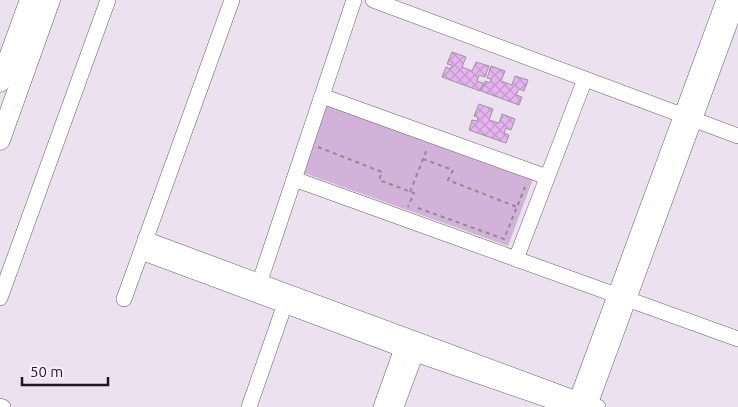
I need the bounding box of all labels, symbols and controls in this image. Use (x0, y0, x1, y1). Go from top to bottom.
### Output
scale bar (22, 354, 109, 386)
text: 50 m (30, 363, 63, 380)

